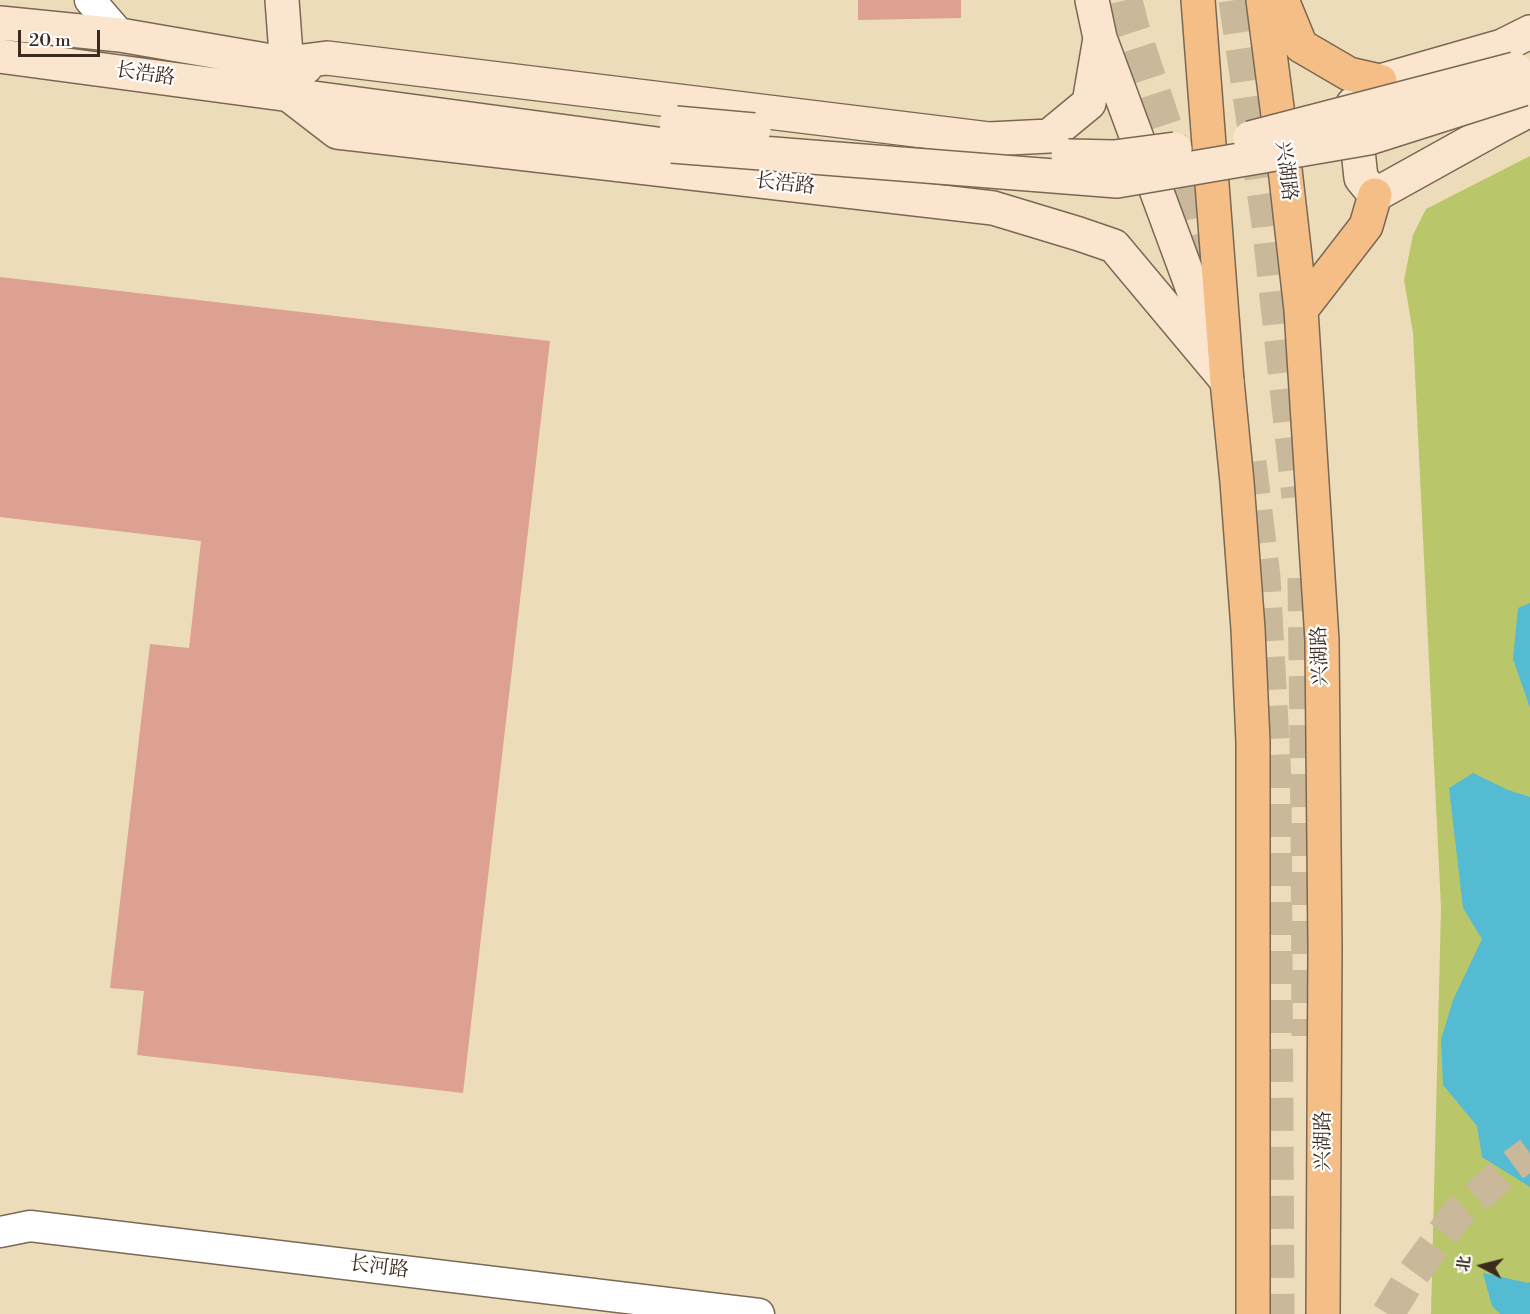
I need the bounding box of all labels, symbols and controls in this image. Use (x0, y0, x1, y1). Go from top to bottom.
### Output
scale bar (21, 18, 104, 56)
text: 20 m (29, 29, 71, 52)
street label: 长浩路 (114, 59, 176, 91)
street label: 兴湖路 (1269, 140, 1301, 202)
street label: 长浩路 (754, 170, 816, 200)
street label: 兴湖路 (1308, 626, 1334, 686)
street label: 兴湖路 (1312, 1111, 1336, 1171)
north arrow (1452, 1236, 1512, 1296)
street label: 长河路 (348, 1252, 410, 1284)
text: 北 (1453, 1255, 1475, 1273)

